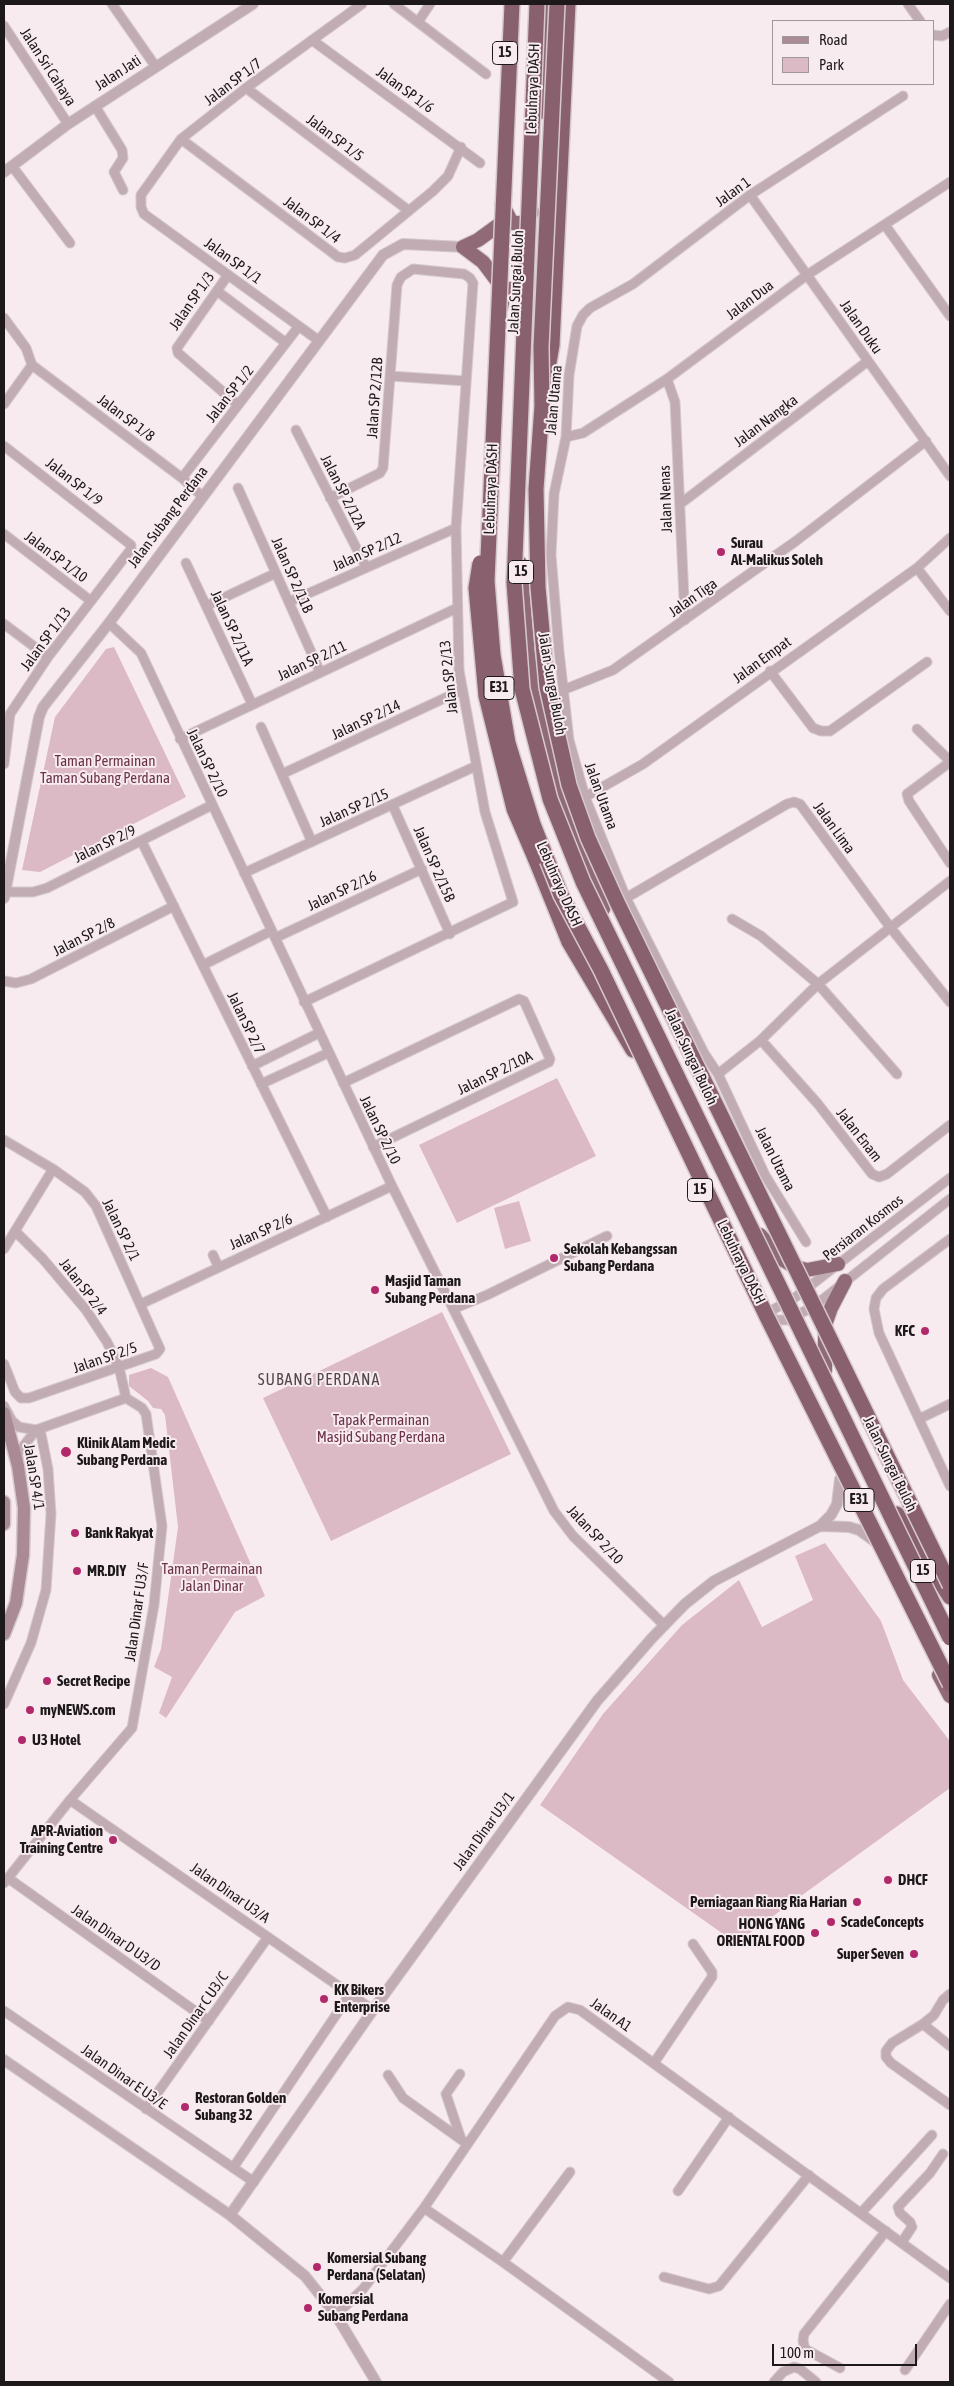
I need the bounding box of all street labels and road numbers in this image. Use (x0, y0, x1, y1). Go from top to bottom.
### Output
street label: Jalan Sri Cahaya (16, 25, 80, 109)
road number: 15 (492, 42, 518, 64)
street label: Lebuhraya DASH (522, 43, 544, 135)
street label: Jalan Jati (91, 51, 145, 95)
street label: Jalan SP 1/7 (201, 55, 265, 109)
street label: Jalan SP 1/6 (373, 63, 437, 117)
street label: Jalan SP 1/5 (303, 111, 367, 165)
street label: Jalan 1 (712, 173, 754, 211)
street label: Jalan SP 1/4 (280, 193, 344, 247)
street label: Jalan Sungai Buloh (504, 230, 528, 334)
street label: Jalan SP 1/1 (201, 234, 265, 288)
street label: Jalan SP 1/3 (165, 268, 219, 334)
street label: Jalan Dua (723, 276, 777, 324)
street label: Jalan Duku (836, 297, 886, 357)
street label: Jalan SP 2/12B (363, 357, 387, 439)
street label: Jalan SP 1/2 (202, 362, 258, 426)
street label: Jalan Utama (542, 364, 566, 436)
street label: Jalan SP 1/8 (94, 391, 158, 445)
street label: Jalan Nangka (731, 391, 801, 451)
street label: Lebuhraya DASH (480, 443, 502, 535)
street label: Jalan SP 2/12A (317, 452, 369, 532)
street label: Jalan SP 1/9 (42, 454, 106, 510)
street label: Jalan Subang Perdana (124, 463, 212, 571)
street label: Jalan Nenas (656, 465, 676, 533)
street label: Jalan SP 1/10 (21, 528, 91, 586)
street label: Jalan SP 2/12 (330, 529, 404, 575)
street label: Jalan SP 2/11B (267, 534, 317, 616)
road number: 15 (508, 560, 534, 584)
street label: Jalan Tiga (665, 575, 721, 621)
street label: Jalan SP 2/11A (207, 587, 257, 669)
street label: Jalan SP 1/13 (17, 604, 75, 674)
street label: Jalan Sungai Buloh (534, 631, 570, 737)
street label: Jalan Empat (729, 633, 795, 687)
street label: Jalan SP 2/11 (275, 637, 349, 685)
street label: Jalan SP 2/13 (436, 639, 462, 715)
road number: E31 (484, 676, 514, 700)
street label: Jalan SP 2/14 (329, 696, 403, 744)
street label: Jalan SP 2/10 (183, 726, 231, 800)
street label: Jalan Utama (581, 760, 621, 832)
street label: Jalan SP 2/15 (317, 785, 391, 831)
street label: Jalan Lima (809, 799, 859, 857)
street label: Jalan SP 2/9 (71, 821, 139, 867)
street label: Jalan SP 2/15B (409, 823, 459, 905)
street label: Lebuhraya DASH (532, 839, 586, 929)
street label: Jalan SP 2/16 (305, 867, 379, 915)
street label: Jalan SP 2/8 (50, 914, 118, 960)
street label: Jalan SP 2/7 (223, 989, 269, 1057)
street label: Jalan Sungai Buloh (661, 1006, 721, 1108)
street label: Jalan SP 2/10A (455, 1047, 535, 1099)
street label: Jalan SP 2/10 (356, 1093, 404, 1167)
street label: Jalan Enam (832, 1104, 886, 1166)
street label: Jalan Utama (751, 1124, 799, 1194)
road number: 15 (688, 1178, 712, 1202)
street label: Persiaran Kosmos (819, 1191, 907, 1265)
street label: Jalan SP 2/1 (98, 1196, 144, 1264)
street label: Jalan SP 2/6 (227, 1210, 295, 1254)
street label: Lebuhraya DASH (713, 1217, 769, 1307)
street label: Jalan SP 2/4 (55, 1255, 111, 1319)
street label: Jalan SP 2/5 (70, 1339, 140, 1377)
street label: Jalan Sungai Buloh (859, 1413, 921, 1515)
street label: Jalan SP 4/1 (20, 1443, 48, 1511)
road number: E31 (844, 1488, 874, 1512)
street label: Jalan SP 2/10 (563, 1502, 627, 1568)
road number: 15 (910, 1560, 936, 1582)
street label: Jalan Dinar F U3/F (121, 1561, 153, 1663)
street label: Jalan Dinar U3/1 (449, 1788, 519, 1874)
street label: Jalan Dinar U3/A (187, 1859, 273, 1927)
street label: Jalan Dinar D U3/D (68, 1901, 164, 1975)
street label: Jalan Dinar C U3/C (160, 1968, 232, 2062)
street label: Jalan A1 (587, 1994, 635, 2036)
street label: Jalan Dinar E U3/E (78, 2041, 170, 2113)

